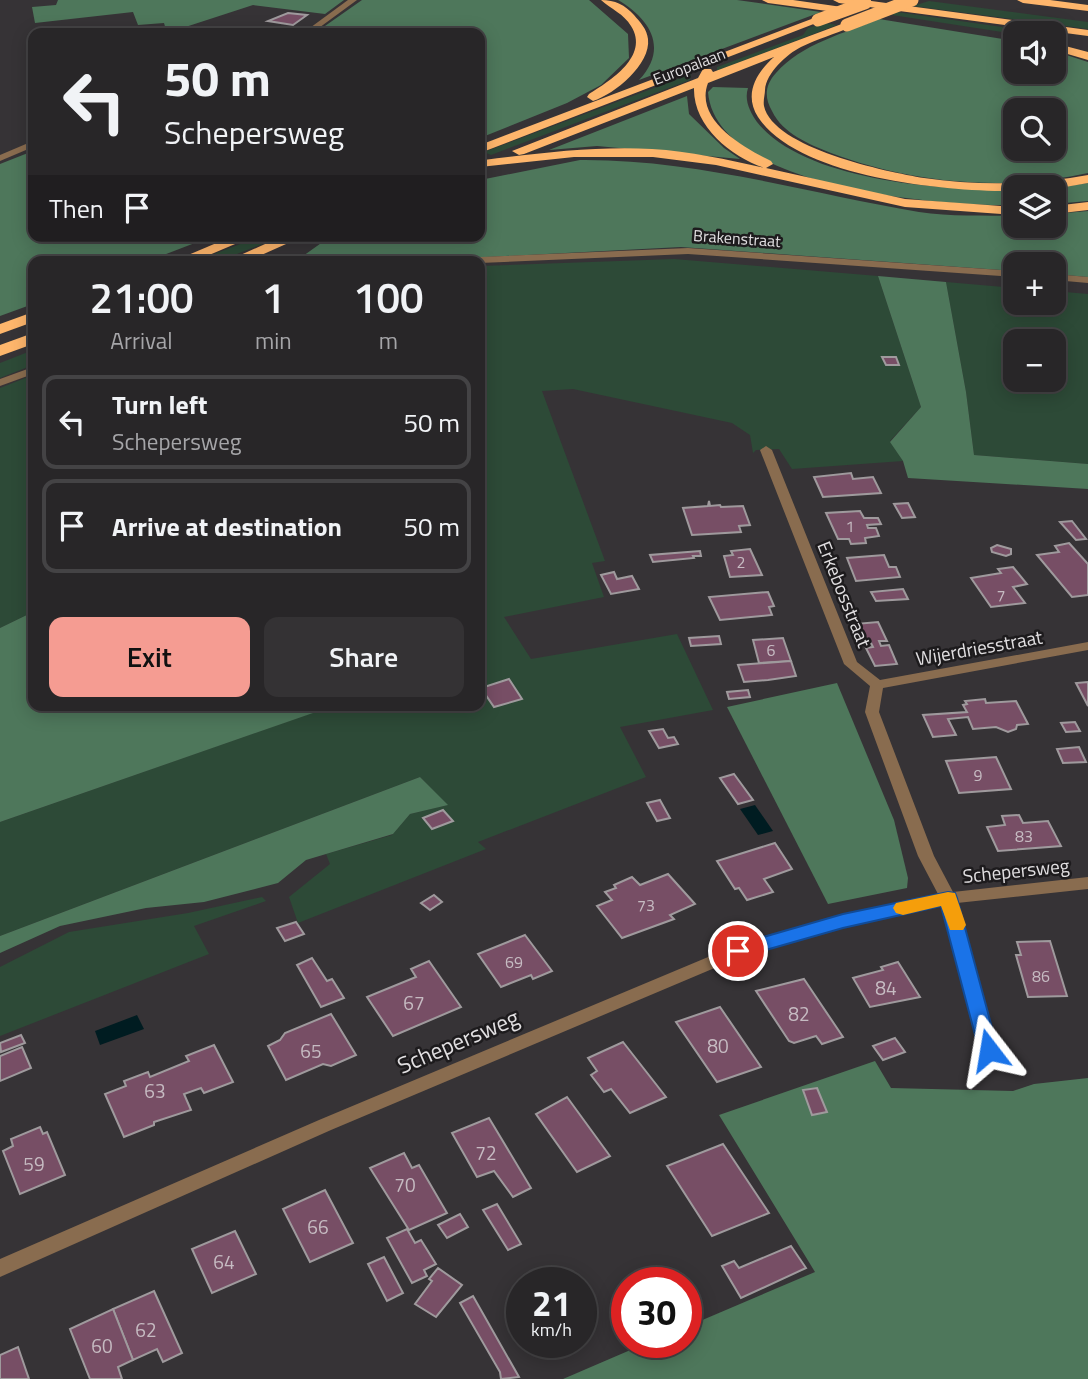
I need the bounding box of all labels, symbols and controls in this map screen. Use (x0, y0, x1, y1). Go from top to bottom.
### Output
map controls (1003, 21, 1066, 392)
button: sound (1003, 21, 1066, 84)
text: 50 m (164, 40, 271, 115)
street label: Europalaan (649, 41, 729, 91)
icon: left (49, 56, 140, 147)
button: search (1003, 98, 1066, 161)
text: Schepersweg (164, 108, 344, 156)
button: layers (1003, 175, 1066, 238)
text: Then (49, 189, 104, 228)
icon: arrive (118, 189, 156, 227)
street label: Brakenstraat (692, 223, 782, 253)
button: + (1003, 252, 1066, 315)
text: 21:00 (89, 265, 194, 329)
text: 1 (262, 265, 285, 329)
text: 100 (353, 265, 424, 329)
text: Arrival (110, 323, 173, 358)
text: min (255, 323, 292, 358)
text: m (379, 323, 398, 358)
button: − (1003, 329, 1066, 392)
text: Turn left (112, 385, 207, 424)
icon: left (53, 403, 91, 441)
text: 50 m (403, 403, 460, 442)
text: Schepersweg (112, 424, 242, 459)
icon: arrive (53, 507, 91, 545)
text: Arrive at destination (112, 507, 342, 546)
text: 50 m (403, 507, 460, 546)
house number: 1 (846, 514, 854, 538)
street label: Erkebosstraat (811, 537, 880, 652)
house number: 2 (737, 550, 745, 574)
house number: 7 (997, 583, 1005, 607)
button: Exit (49, 617, 250, 697)
button: Share (264, 617, 464, 697)
street label: Wijerdriesstraat (913, 622, 1045, 672)
house number: 6 (767, 638, 776, 662)
house number: 9 (974, 763, 983, 787)
house number: 83 (1015, 824, 1033, 848)
street label: Schepersweg (961, 850, 1071, 890)
house number: 73 (637, 893, 655, 917)
pin (708, 921, 768, 981)
icon: arrive (719, 932, 757, 970)
house number: 69 (505, 950, 523, 974)
house number: 86 (1032, 964, 1050, 988)
house number: 84 (875, 973, 897, 1002)
house number: 67 (403, 988, 425, 1017)
house number: 82 (788, 999, 810, 1028)
street label: Schepersweg (392, 1000, 525, 1082)
position arrow (952, 1013, 1026, 1087)
house number: 80 (707, 1031, 729, 1060)
house number: 65 (300, 1036, 322, 1065)
house number: 63 (144, 1076, 166, 1105)
house number: 72 (475, 1138, 497, 1167)
house number: 59 (23, 1149, 45, 1178)
house number: 70 (394, 1170, 416, 1199)
house number: 66 (307, 1212, 329, 1241)
house number: 64 (213, 1247, 235, 1276)
speed limit sign: 30 (611, 1267, 702, 1358)
text: 21 (532, 1276, 571, 1330)
house number: 62 (135, 1315, 157, 1344)
text: km/h (531, 1316, 572, 1343)
house number: 60 (91, 1331, 113, 1360)

